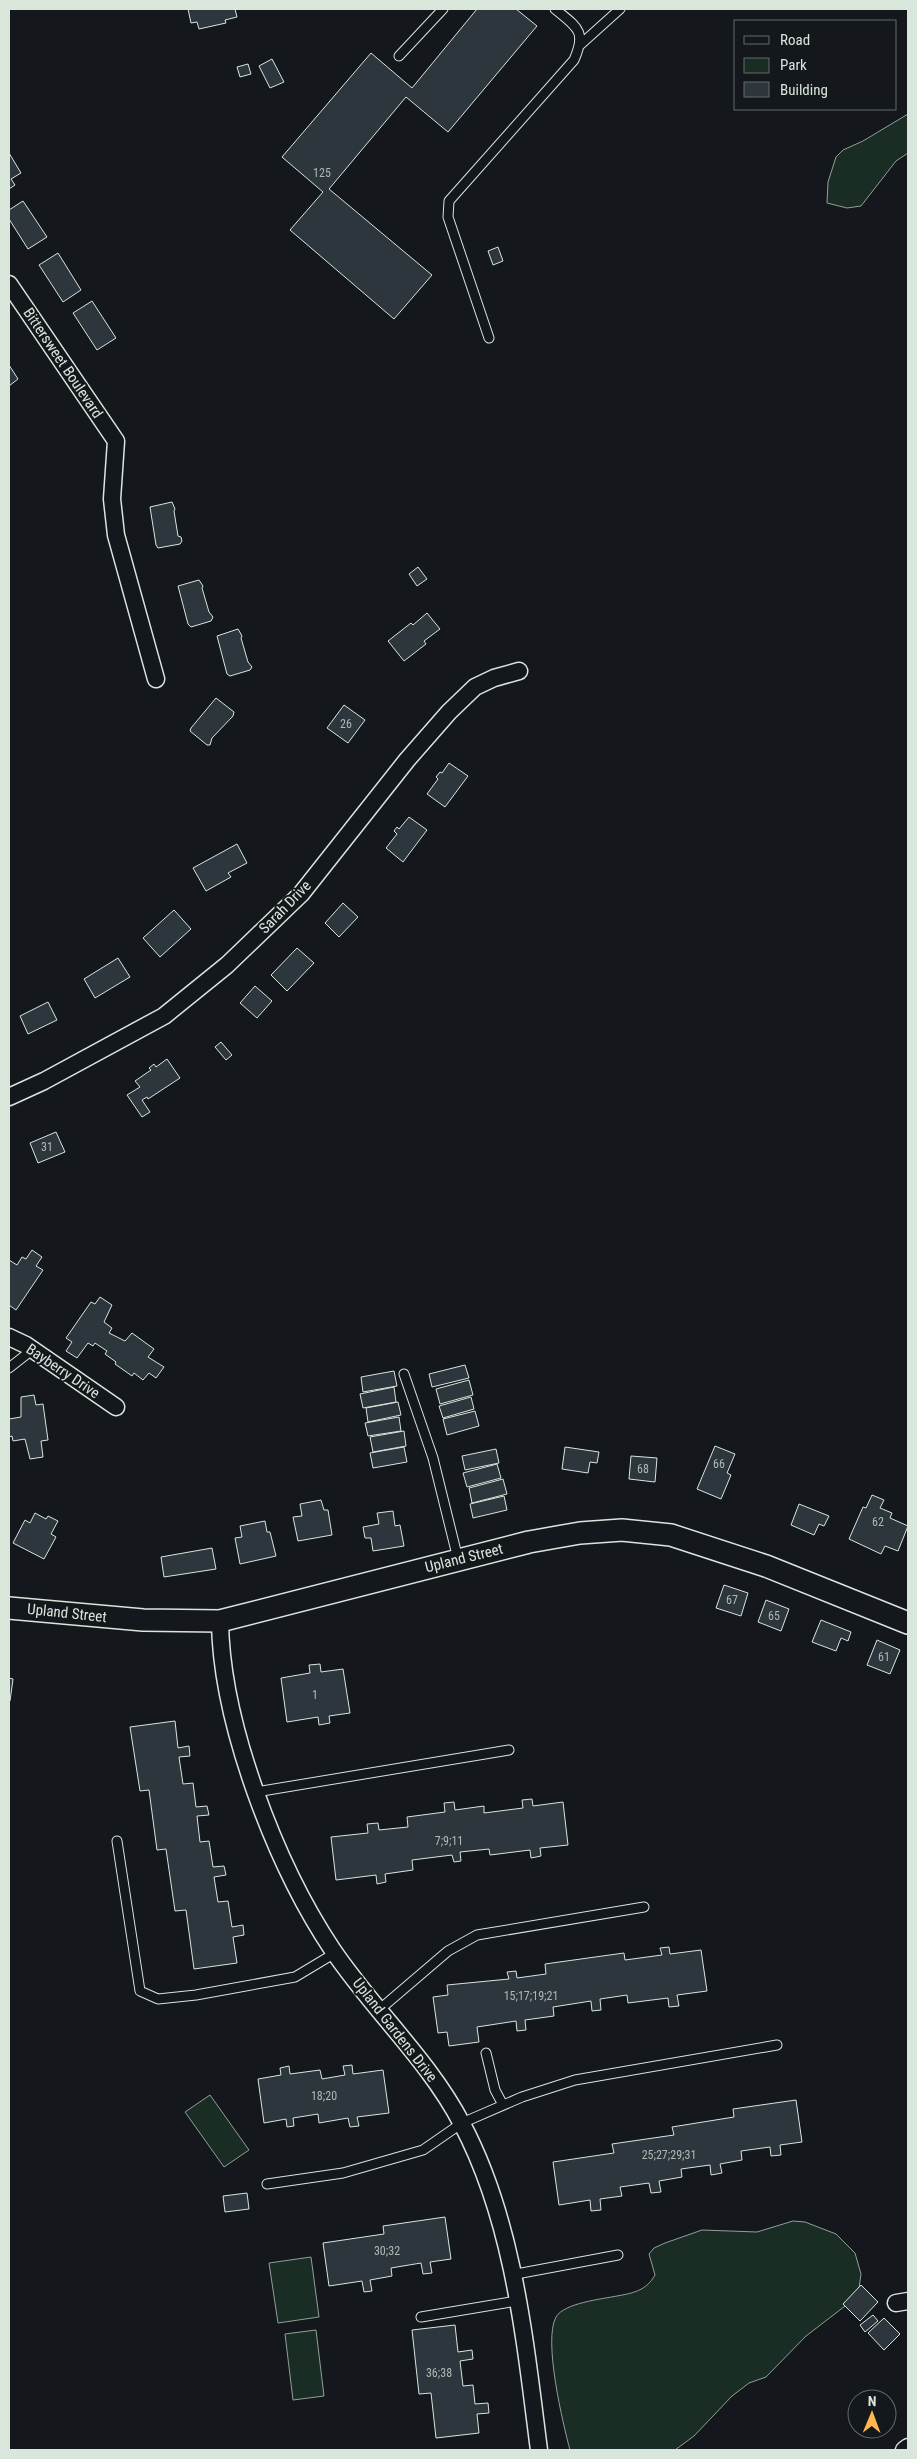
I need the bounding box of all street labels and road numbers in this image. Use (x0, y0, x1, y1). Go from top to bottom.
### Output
street label: Bittersweet Boulevard (19, 304, 107, 422)
street label: Sarah Drive (255, 877, 315, 937)
street label: Bayberry Drive (23, 1340, 103, 1402)
street label: Upland Street (423, 1540, 505, 1576)
street label: Upland Street (26, 1600, 108, 1626)
street label: Upland Gardens Drive (349, 1974, 441, 2086)

